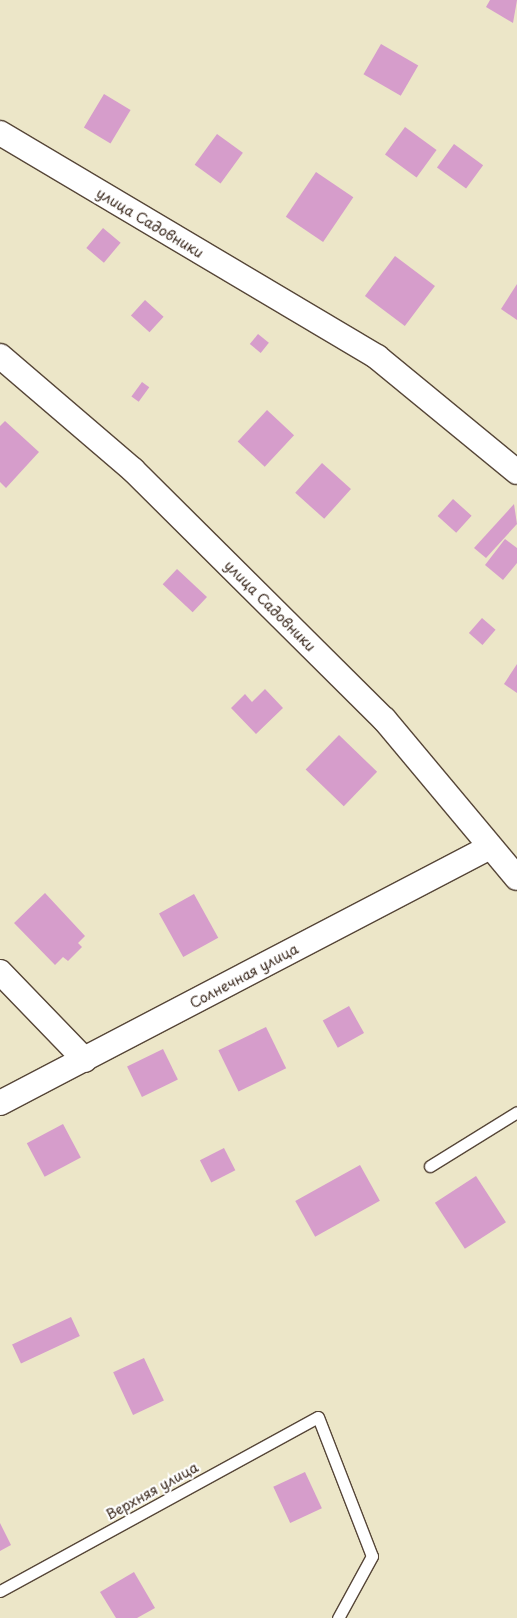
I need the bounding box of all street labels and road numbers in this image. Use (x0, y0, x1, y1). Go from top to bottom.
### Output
street label: улица Садовники (93, 184, 207, 262)
street label: улица Садовники (221, 557, 319, 655)
street label: Солнечная улица (187, 940, 301, 1012)
street label: Верхняя улица (103, 1459, 201, 1523)

